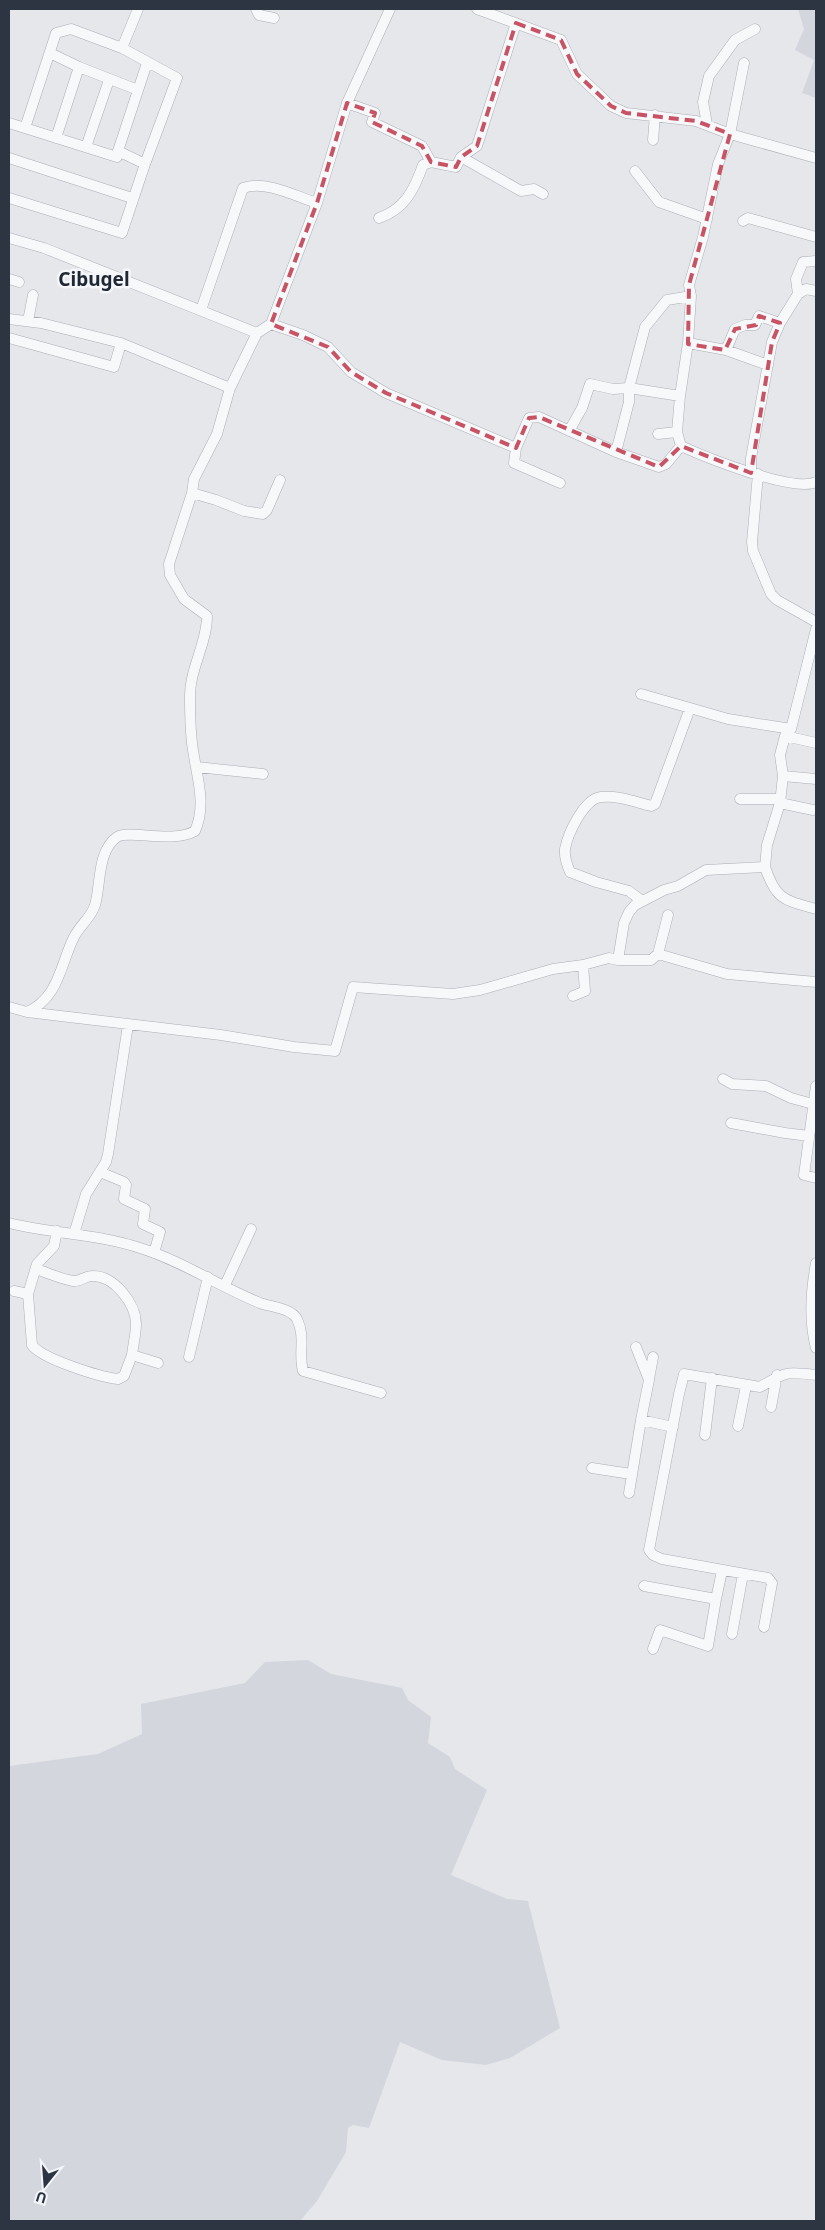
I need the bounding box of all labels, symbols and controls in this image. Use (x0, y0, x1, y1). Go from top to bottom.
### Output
district label: Cibugel (58, 266, 130, 292)
north arrow (20, 2160, 70, 2210)
text: U (33, 2187, 49, 2209)

